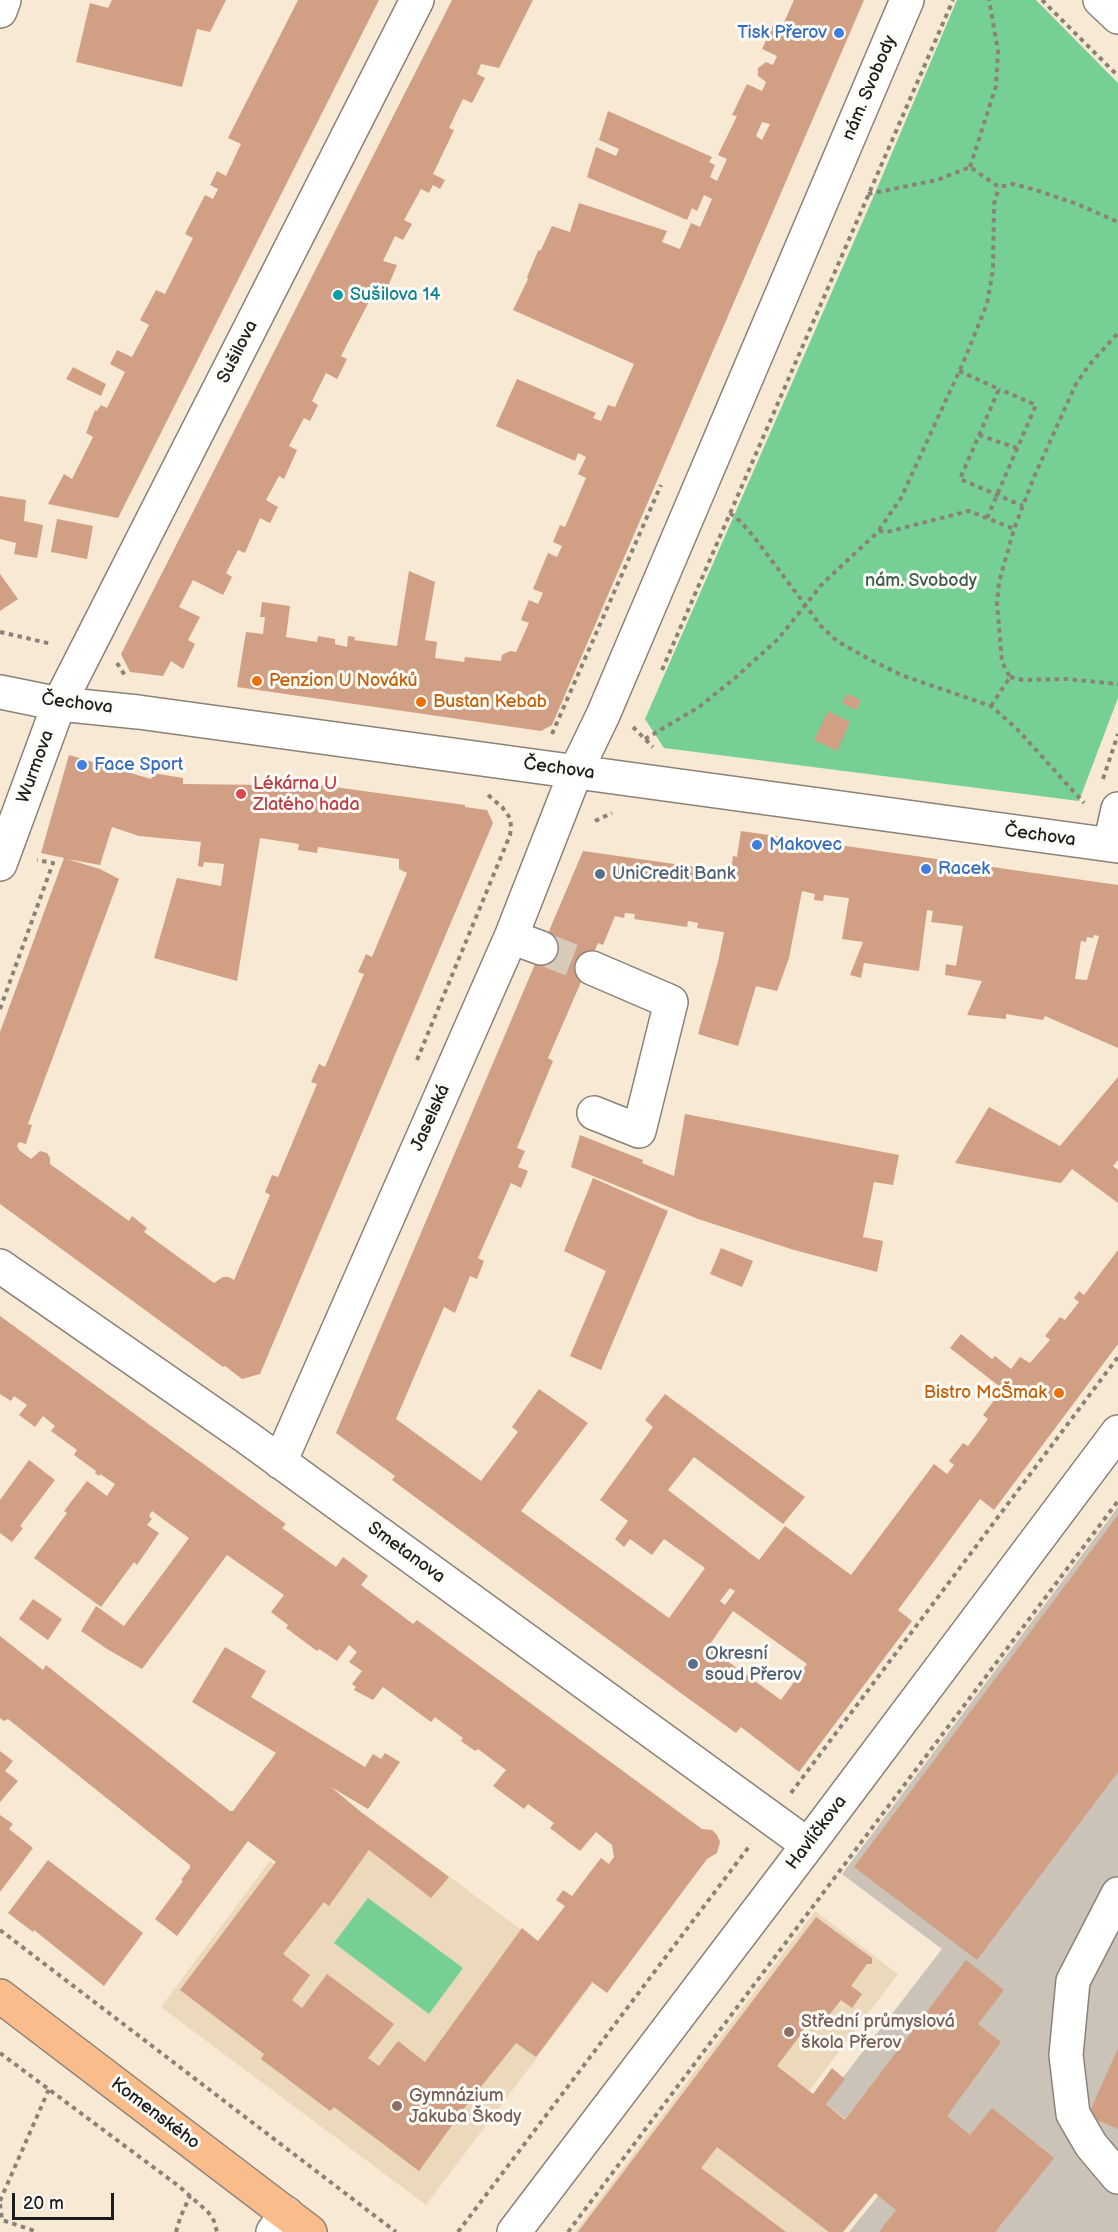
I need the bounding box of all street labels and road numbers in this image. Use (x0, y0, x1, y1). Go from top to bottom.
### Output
street label: nám. Svobody (838, 32, 902, 144)
street label: Sušilova (213, 317, 263, 387)
street label: Čechova (40, 689, 114, 719)
street label: Wurmova (13, 728, 59, 806)
street label: Čechova (522, 753, 596, 785)
street label: Čechova (1003, 820, 1077, 852)
street label: Jaselská (407, 1081, 455, 1155)
street label: Smetanova (363, 1518, 449, 1588)
street label: Havlíčkova (782, 1792, 852, 1874)
street label: Komenského (106, 2074, 204, 2154)

